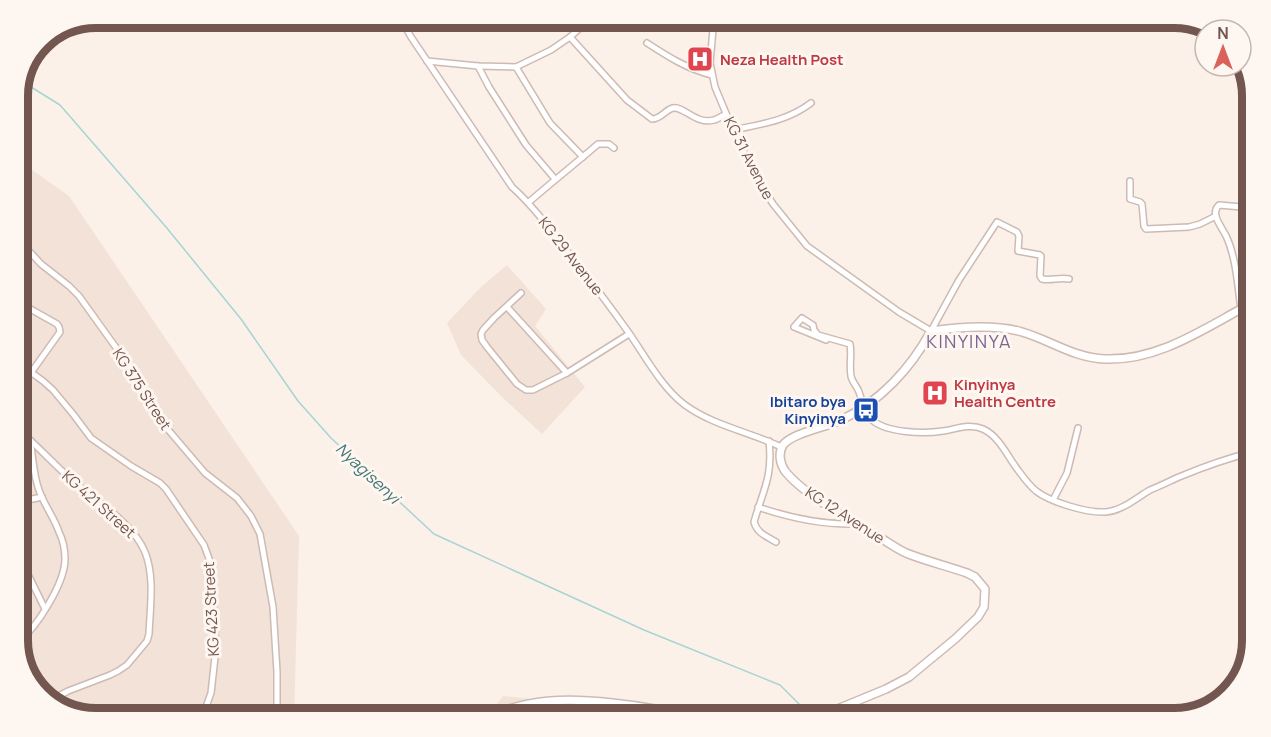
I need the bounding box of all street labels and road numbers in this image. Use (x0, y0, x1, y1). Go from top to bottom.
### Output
street label: KG 31 Avenue (719, 113, 779, 203)
street label: KG 29 Avenue (534, 212, 608, 300)
street label: KG 375 Street (108, 344, 176, 434)
street label: KG 421 Street (58, 465, 140, 543)
street label: KG 12 Avenue (801, 481, 889, 549)
street label: KG 423 Street (198, 561, 224, 657)

